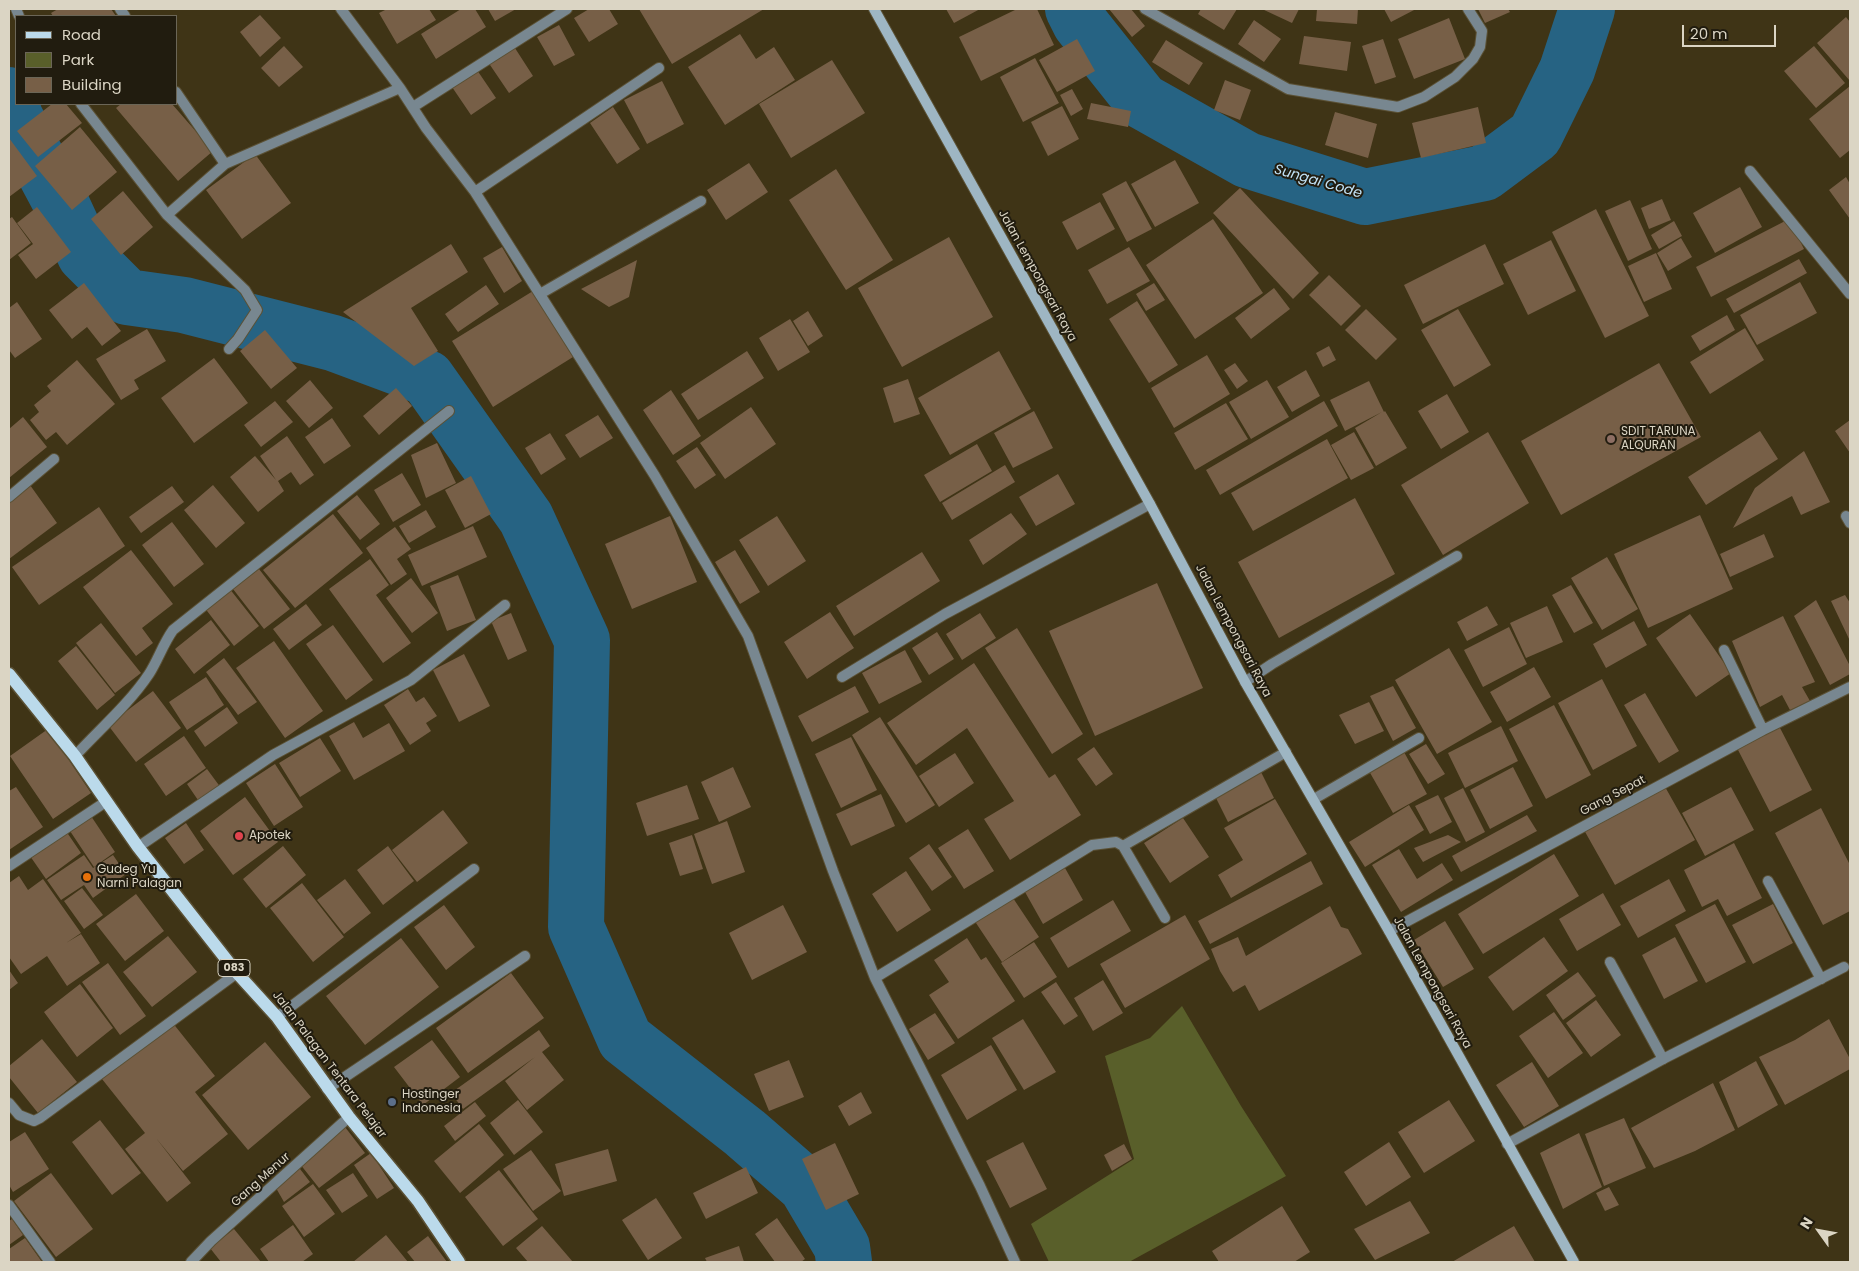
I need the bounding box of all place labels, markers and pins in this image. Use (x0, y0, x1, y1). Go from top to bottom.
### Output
place label: SDIT TARUNA ALQURAN (1621, 425, 1696, 453)
marker: SDIT TARUNA ALQURAN (1605, 433, 1617, 445)
place label: Apotek (249, 829, 291, 843)
marker: Apotek (233, 830, 245, 842)
place label: Gudeg Yu Narni Palagan (97, 863, 182, 891)
marker: Gudeg Yu Narni Palagan (81, 871, 93, 883)
place label: Hostinger Indonesia (402, 1088, 461, 1116)
marker: Hostinger Indonesia (386, 1096, 398, 1108)

